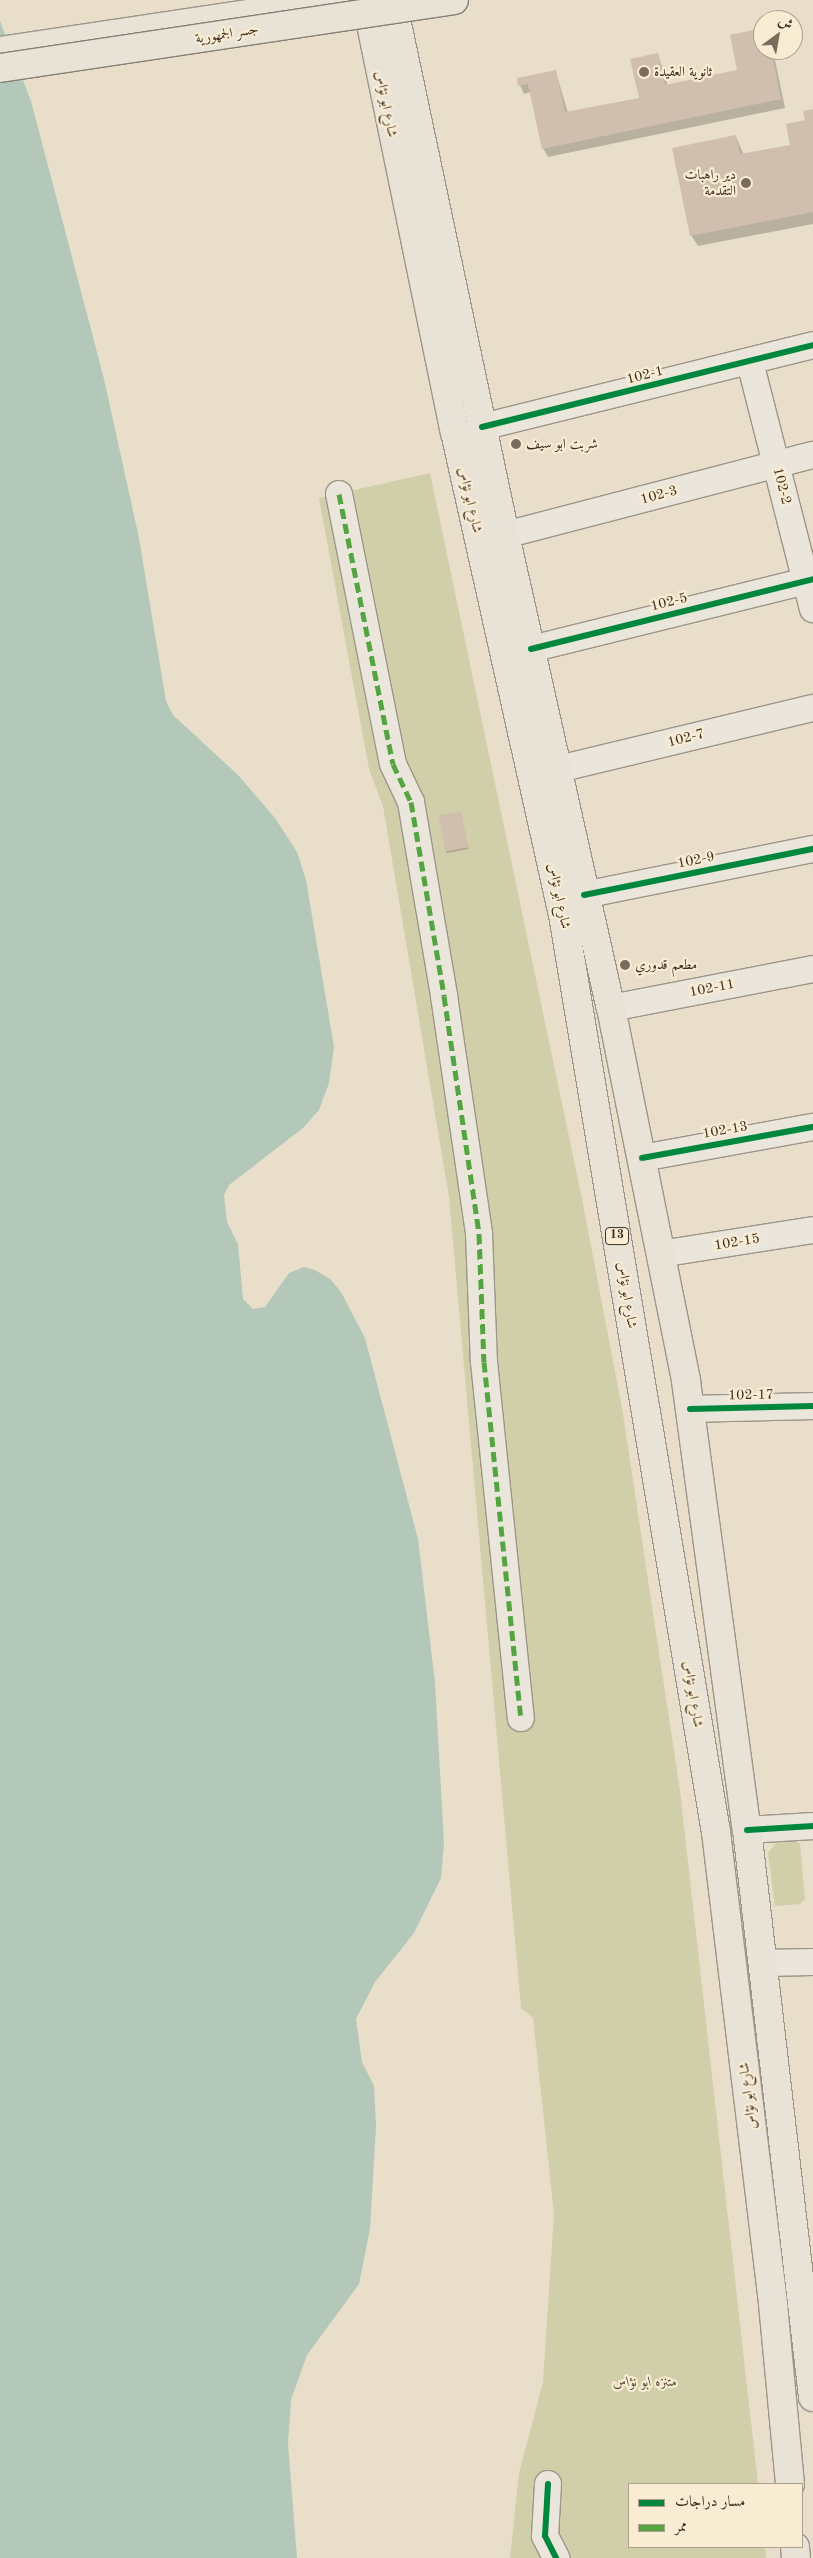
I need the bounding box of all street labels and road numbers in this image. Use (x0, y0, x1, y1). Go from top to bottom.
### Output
street label: جسر الجمهورية (194, 21, 260, 47)
street label: شارع ابو نؤاس (371, 69, 401, 139)
street label: 102-1 (625, 362, 665, 388)
street label: شارع ابو نؤاس (454, 465, 486, 535)
street label: 102-2 (769, 466, 795, 506)
street label: 102-3 (639, 482, 679, 508)
street label: 102-5 (649, 589, 689, 615)
street label: 102-7 (666, 725, 706, 751)
street label: 102-9 (676, 848, 716, 872)
street label: شارع ابو نؤاس (544, 861, 574, 931)
street label: 102-11 (688, 975, 736, 1001)
street label: 102-13 (701, 1118, 749, 1142)
road number: 13 (604, 1226, 630, 1246)
street label: 102-15 (713, 1230, 761, 1254)
street label: شارع ابو نؤاس (613, 1261, 641, 1329)
street label: 102-17 (728, 1386, 774, 1404)
street label: شارع ابو نؤاس (679, 1660, 707, 1728)
street label: شارع ابو نؤاس (736, 2062, 760, 2130)

